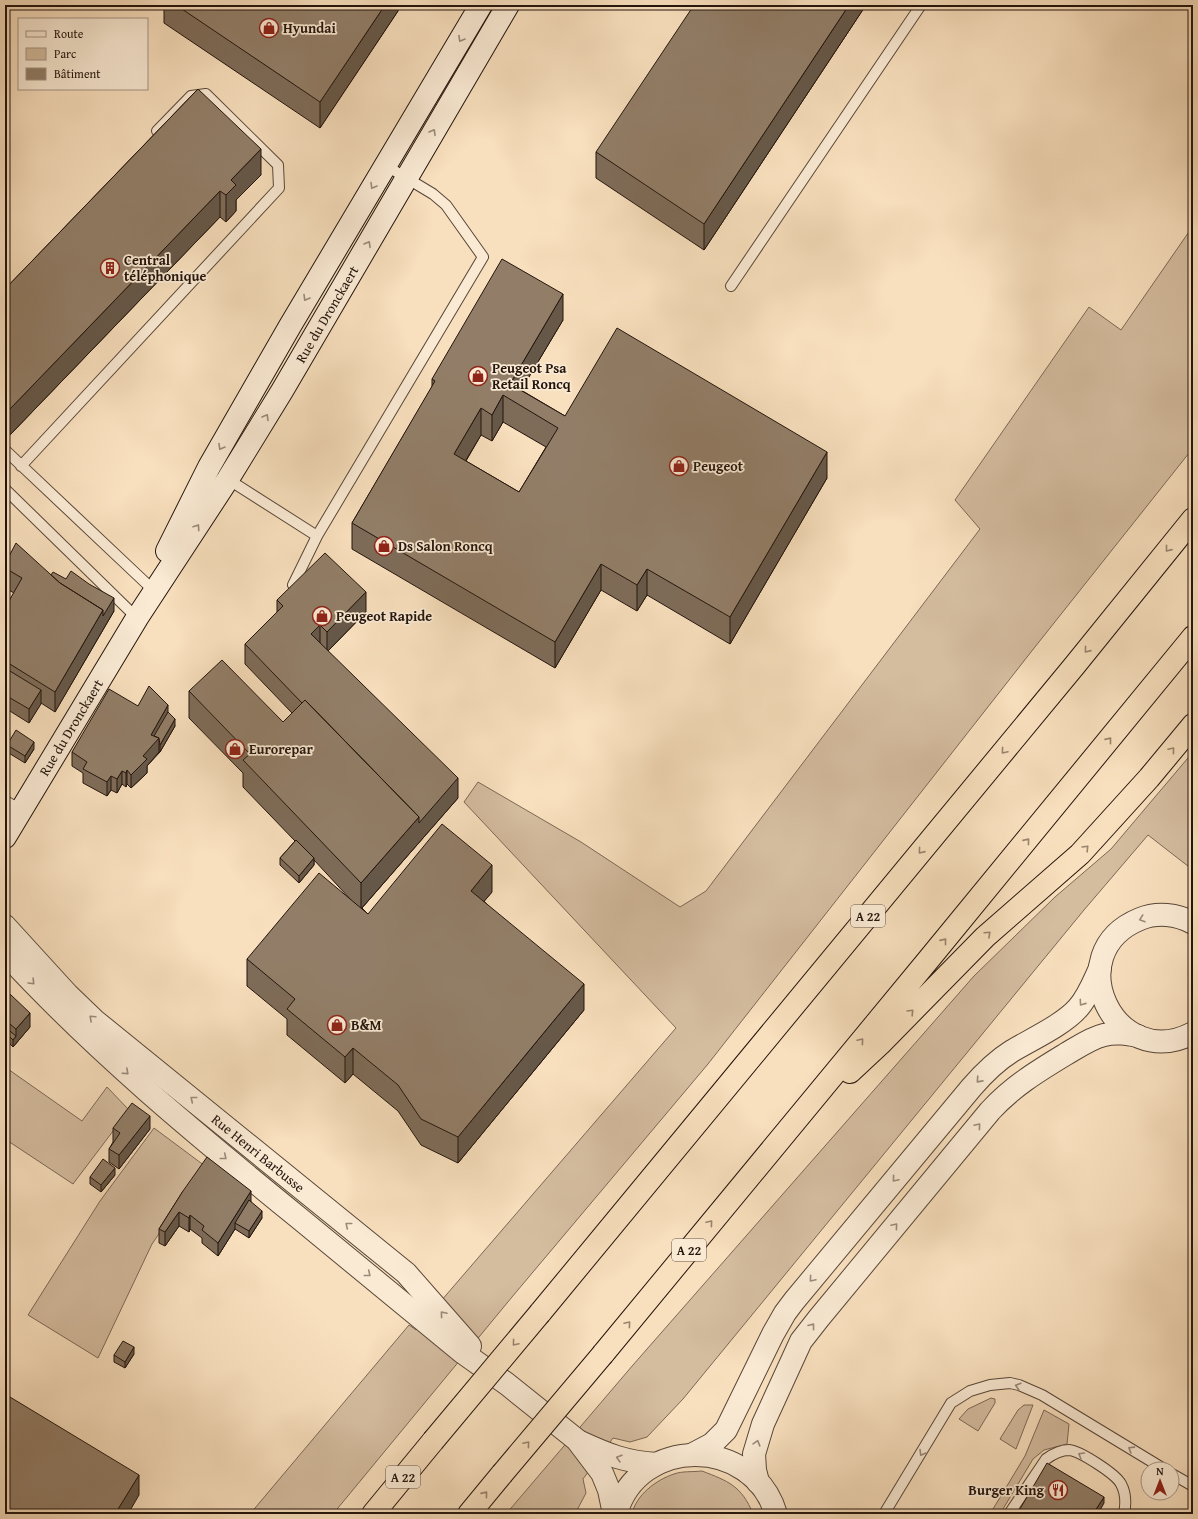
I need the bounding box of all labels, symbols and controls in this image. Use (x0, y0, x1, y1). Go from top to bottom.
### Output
shop icon: Hyundai (258, 17, 280, 39)
legend (18, 18, 148, 90)
place label: Hyundai (283, 18, 336, 38)
text: Route (54, 25, 84, 42)
one-way arrow (458, 35, 465, 42)
text: Parc (54, 45, 77, 62)
text: Bâtiment (54, 65, 101, 82)
one-way arrow (429, 129, 436, 136)
one-way arrow (370, 182, 378, 189)
one-way arrow (363, 241, 370, 248)
place label: Central téléphonique (124, 250, 207, 286)
building icon: Central téléphonique (99, 257, 121, 279)
street label: Rue du Dronckaert (291, 262, 363, 367)
one-way arrow (304, 294, 311, 301)
place label: Peugeot Psa Retail Roncq (492, 358, 571, 394)
shop icon: Peugeot Psa Retail Roncq (467, 365, 489, 387)
one-way arrow (261, 414, 269, 421)
one-way arrow (218, 443, 225, 450)
shop icon: Peugeot (668, 455, 690, 477)
place label: Peugeot (693, 456, 744, 476)
one-way arrow (192, 524, 200, 531)
shop icon: Ds Salon Roncq (373, 535, 395, 557)
place label: Ds Salon Roncq (398, 536, 493, 556)
one-way arrow (1166, 545, 1173, 552)
shop icon: Peugeot Rapide (311, 605, 333, 627)
place label: Peugeot Rapide (336, 606, 432, 626)
one-way arrow (1084, 646, 1091, 653)
street label: Rue du Dronckaert (34, 675, 108, 779)
shop icon: Eurorepar (224, 738, 246, 760)
one-way arrow (1104, 738, 1111, 745)
place label: Eurorepar (249, 739, 313, 759)
one-way arrow (1002, 746, 1009, 753)
one-way arrow (1167, 748, 1174, 755)
one-way arrow (1022, 838, 1029, 846)
one-way arrow (1081, 845, 1088, 853)
one-way arrow (919, 846, 926, 853)
road number: A 22 (851, 905, 885, 927)
one-way arrow (1139, 914, 1146, 923)
one-way arrow (984, 932, 991, 939)
one-way arrow (940, 939, 947, 946)
one-way arrow (27, 977, 34, 985)
one-way arrow (1080, 998, 1087, 1005)
one-way arrow (906, 1009, 914, 1017)
shop icon: B&M (326, 1014, 348, 1036)
one-way arrow (89, 1015, 97, 1022)
place label: B&M (351, 1015, 382, 1035)
one-way arrow (857, 1039, 864, 1046)
one-way arrow (121, 1067, 128, 1074)
one-way arrow (976, 1075, 983, 1083)
one-way arrow (190, 1097, 198, 1104)
street label: Rue Henri Barbusse (207, 1109, 309, 1197)
one-way arrow (973, 1123, 980, 1131)
one-way arrow (219, 1152, 226, 1159)
one-way arrow (893, 1175, 900, 1182)
one-way arrow (706, 1221, 713, 1228)
one-way arrow (346, 1223, 353, 1230)
one-way arrow (890, 1223, 897, 1231)
road number: A 22 (672, 1239, 706, 1261)
one-way arrow (363, 1270, 370, 1277)
one-way arrow (810, 1275, 817, 1282)
one-way arrow (441, 1311, 448, 1318)
one-way arrow (623, 1321, 630, 1328)
one-way arrow (807, 1324, 814, 1331)
one-way arrow (513, 1338, 520, 1345)
one-way arrow (1014, 1382, 1021, 1390)
one-way arrow (752, 1440, 761, 1447)
one-way arrow (522, 1441, 529, 1449)
one-way arrow (1128, 1446, 1135, 1453)
one-way arrow (919, 1449, 926, 1456)
one-way arrow (1078, 1453, 1085, 1460)
one-way arrow (615, 1454, 622, 1463)
north arrow (1140, 1461, 1180, 1501)
text: N (1156, 1463, 1164, 1479)
road number: A 22 (386, 1466, 420, 1488)
restaurant icon: Burger King (1047, 1479, 1069, 1501)
place label: Burger King (968, 1480, 1045, 1500)
one-way arrow (481, 1491, 488, 1498)

